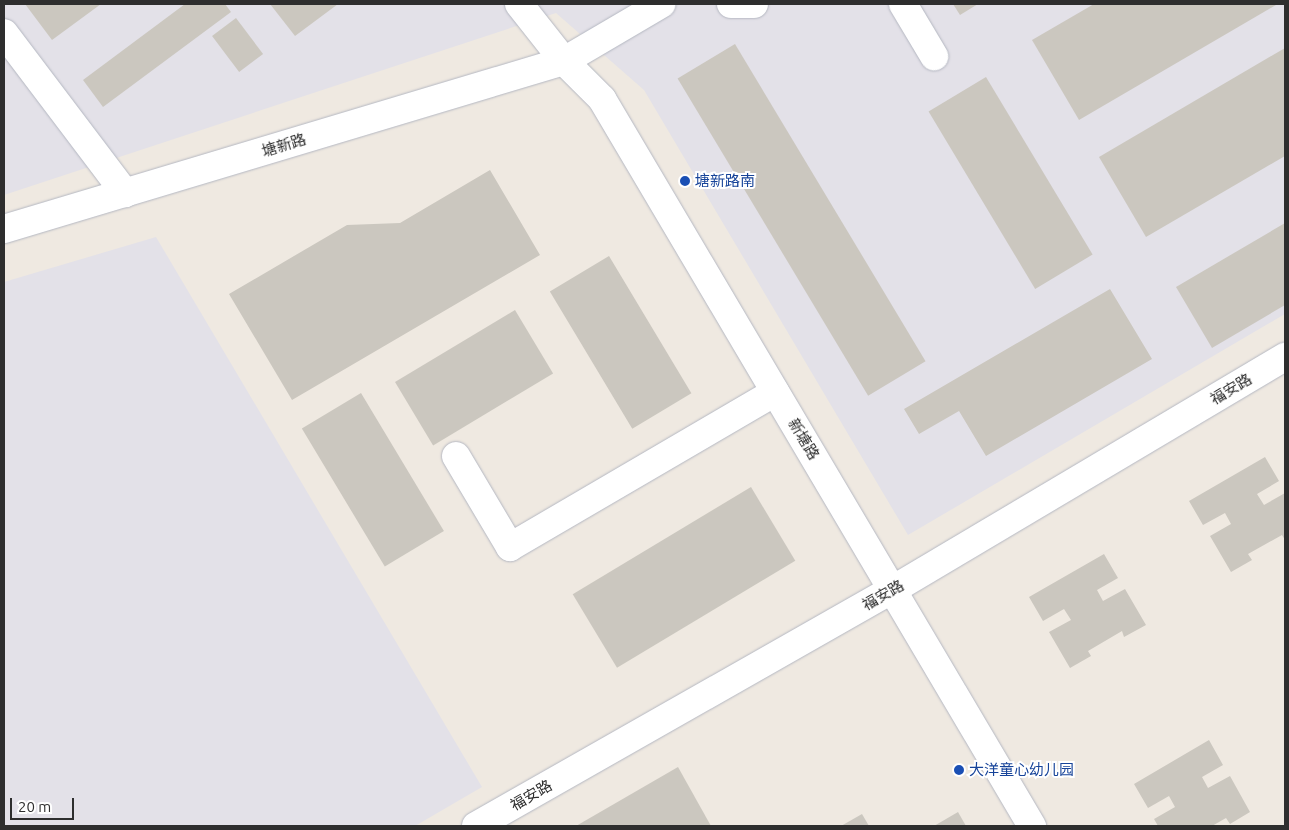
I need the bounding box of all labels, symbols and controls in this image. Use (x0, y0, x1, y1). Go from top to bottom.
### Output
street label: 塘新路 (260, 130, 308, 160)
place label: 塘新路南 (695, 172, 755, 190)
marker: 塘新路南 (679, 175, 691, 187)
street label: 福安路 (1207, 370, 1255, 408)
street label: 新塘路 (785, 415, 823, 463)
street label: 福安路 (859, 576, 907, 614)
place label: 大洋童心幼儿园 (969, 761, 1074, 779)
marker: 大洋童心幼儿园 (953, 764, 965, 776)
street label: 福安路 (507, 776, 555, 814)
scale bar (12, 788, 76, 820)
text: 20 m (18, 798, 51, 815)

